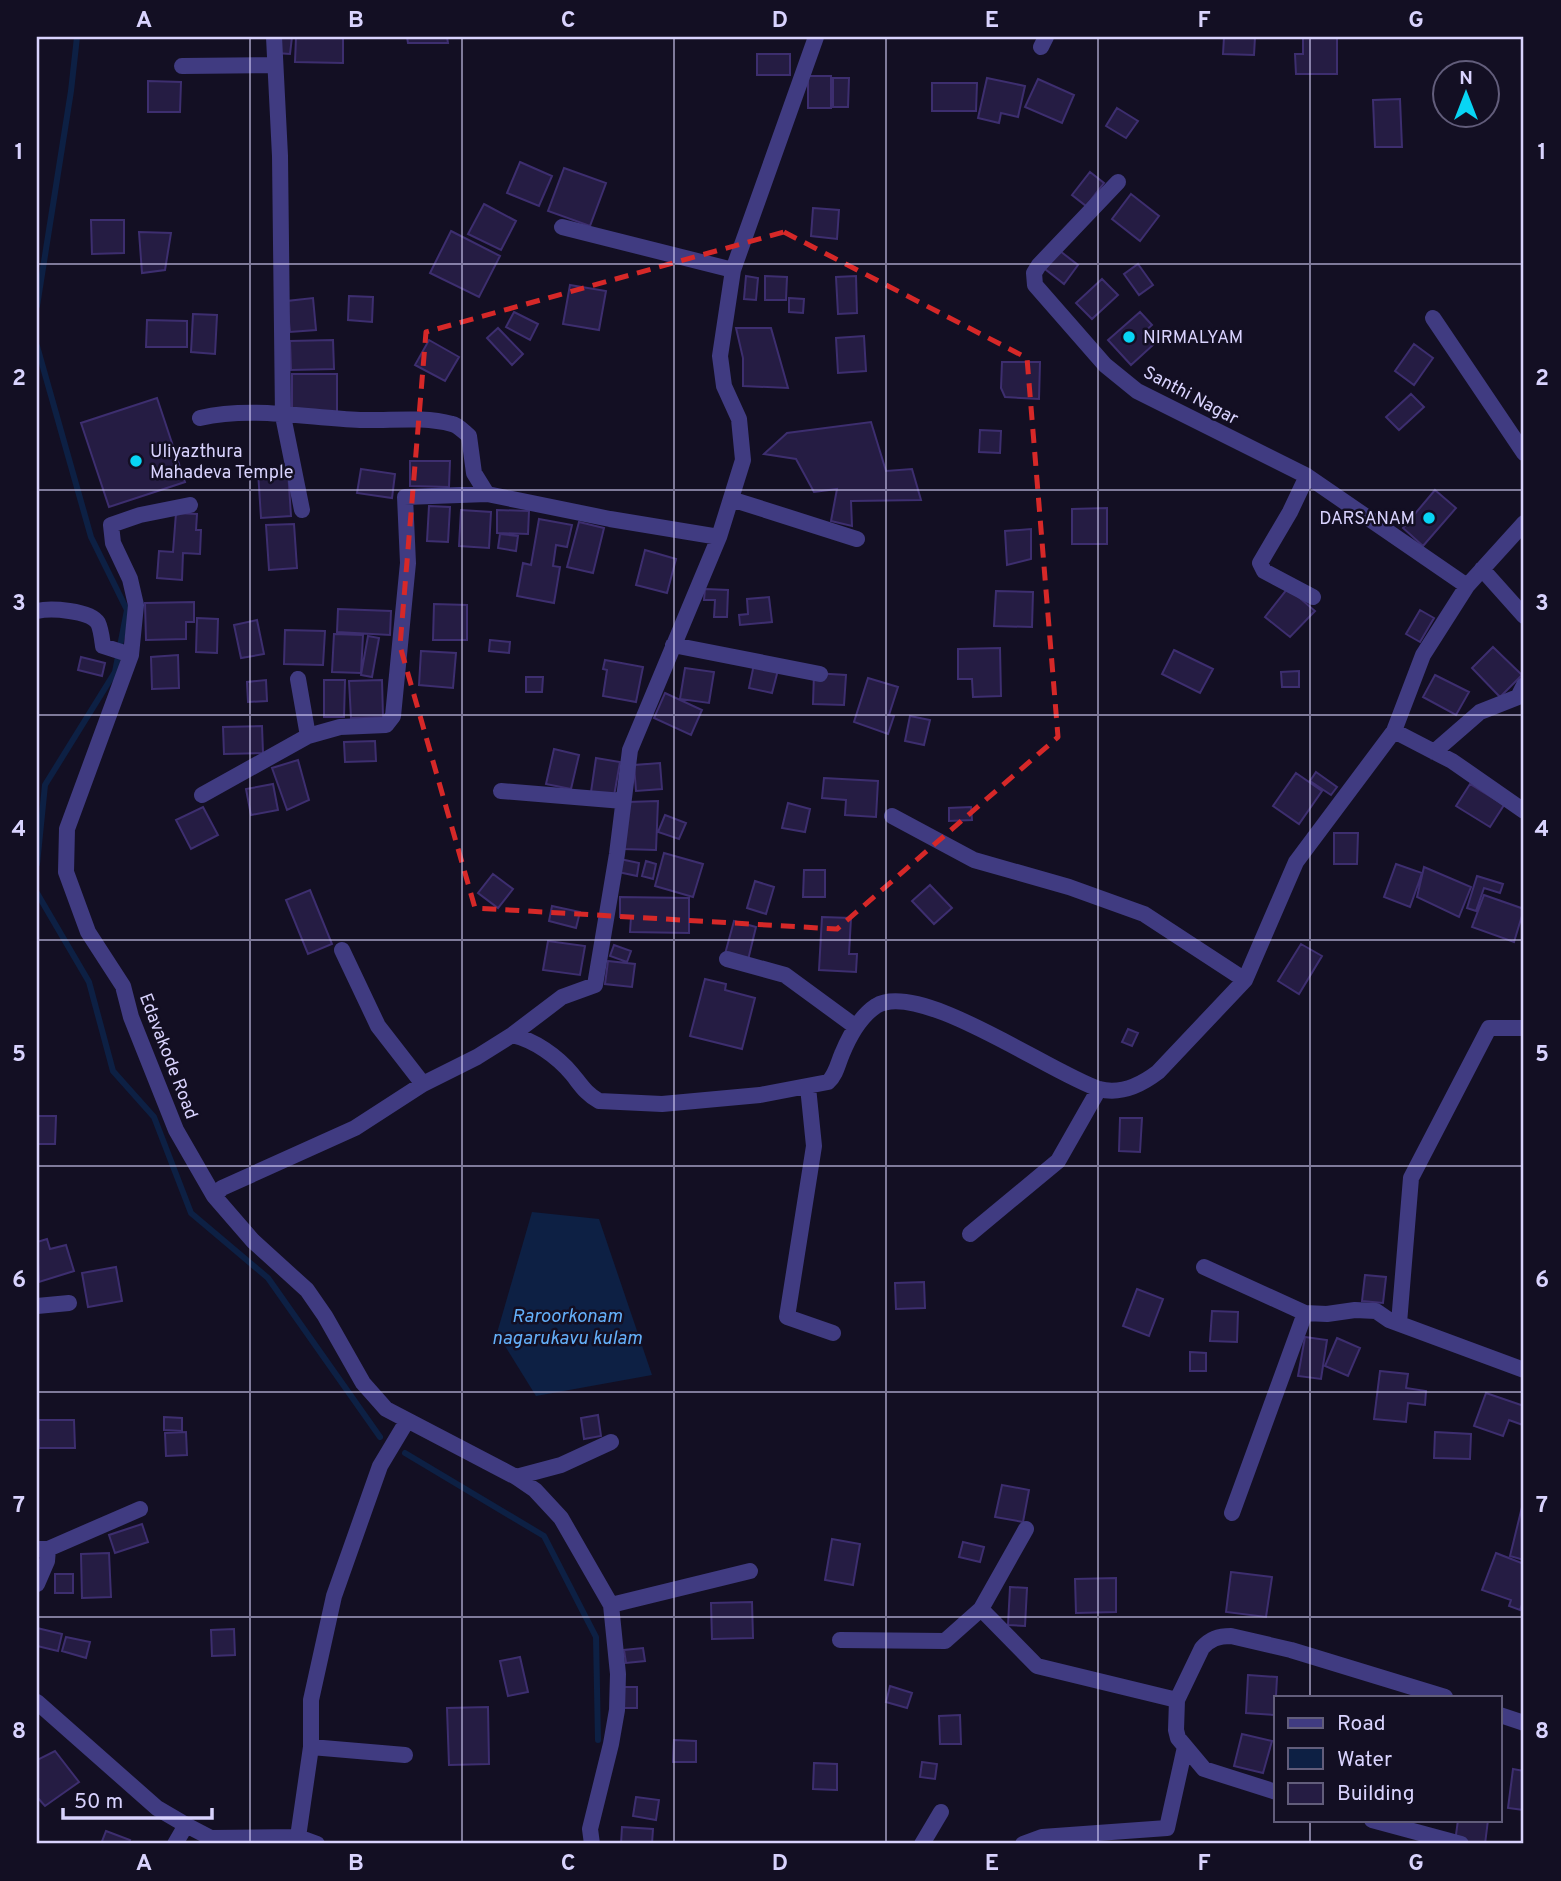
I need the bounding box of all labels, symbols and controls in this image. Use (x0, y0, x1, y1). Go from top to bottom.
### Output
text: A (136, 7, 152, 36)
text: B (348, 7, 364, 36)
text: C (561, 7, 575, 36)
text: D (772, 7, 788, 36)
text: E (985, 7, 999, 36)
text: F (1197, 7, 1211, 36)
text: G (1408, 7, 1424, 36)
north arrow (1432, 60, 1502, 130)
text: N (1459, 67, 1473, 91)
text: 1 (14, 139, 24, 168)
text: 1 (1537, 139, 1547, 168)
place label: NIRMALYAM (1143, 327, 1243, 350)
marker: NIRMALYAM (1121, 329, 1137, 345)
street label: Santhi Nagar (1139, 362, 1242, 431)
text: 2 (12, 365, 26, 394)
text: 2 (1535, 365, 1549, 394)
place label: Uliyazthura Mahadeva Temple (150, 441, 293, 485)
marker: Uliyazthura Mahadeva Temple (128, 453, 144, 469)
place label: DARSANAM (1319, 508, 1415, 531)
marker: DARSANAM (1421, 510, 1437, 526)
text: 3 (12, 590, 26, 619)
text: 3 (1535, 590, 1549, 619)
text: 4 (12, 816, 26, 845)
text: 4 (1535, 816, 1549, 845)
street label: Edavakode Road (133, 990, 202, 1123)
text: 5 (12, 1041, 26, 1070)
text: 5 (1535, 1041, 1549, 1070)
text: 6 (12, 1267, 26, 1296)
text: 6 (1535, 1267, 1549, 1296)
water label: Raroorkonam nagarukavu kulam (492, 1305, 643, 1351)
text: 7 (13, 1492, 25, 1521)
text: 7 (1536, 1492, 1548, 1521)
legend (1274, 1696, 1502, 1822)
text: Road (1337, 1711, 1386, 1738)
text: 8 (12, 1718, 26, 1747)
text: 8 (1535, 1718, 1549, 1747)
text: Water (1337, 1747, 1392, 1774)
scale bar (63, 1776, 212, 1820)
text: Building (1337, 1781, 1415, 1808)
text: 50 m (74, 1789, 123, 1816)
text: A (136, 1850, 152, 1879)
text: B (348, 1850, 364, 1879)
text: C (561, 1850, 575, 1879)
text: D (772, 1850, 788, 1879)
text: E (985, 1850, 999, 1879)
text: F (1197, 1850, 1211, 1879)
text: G (1408, 1850, 1424, 1879)

